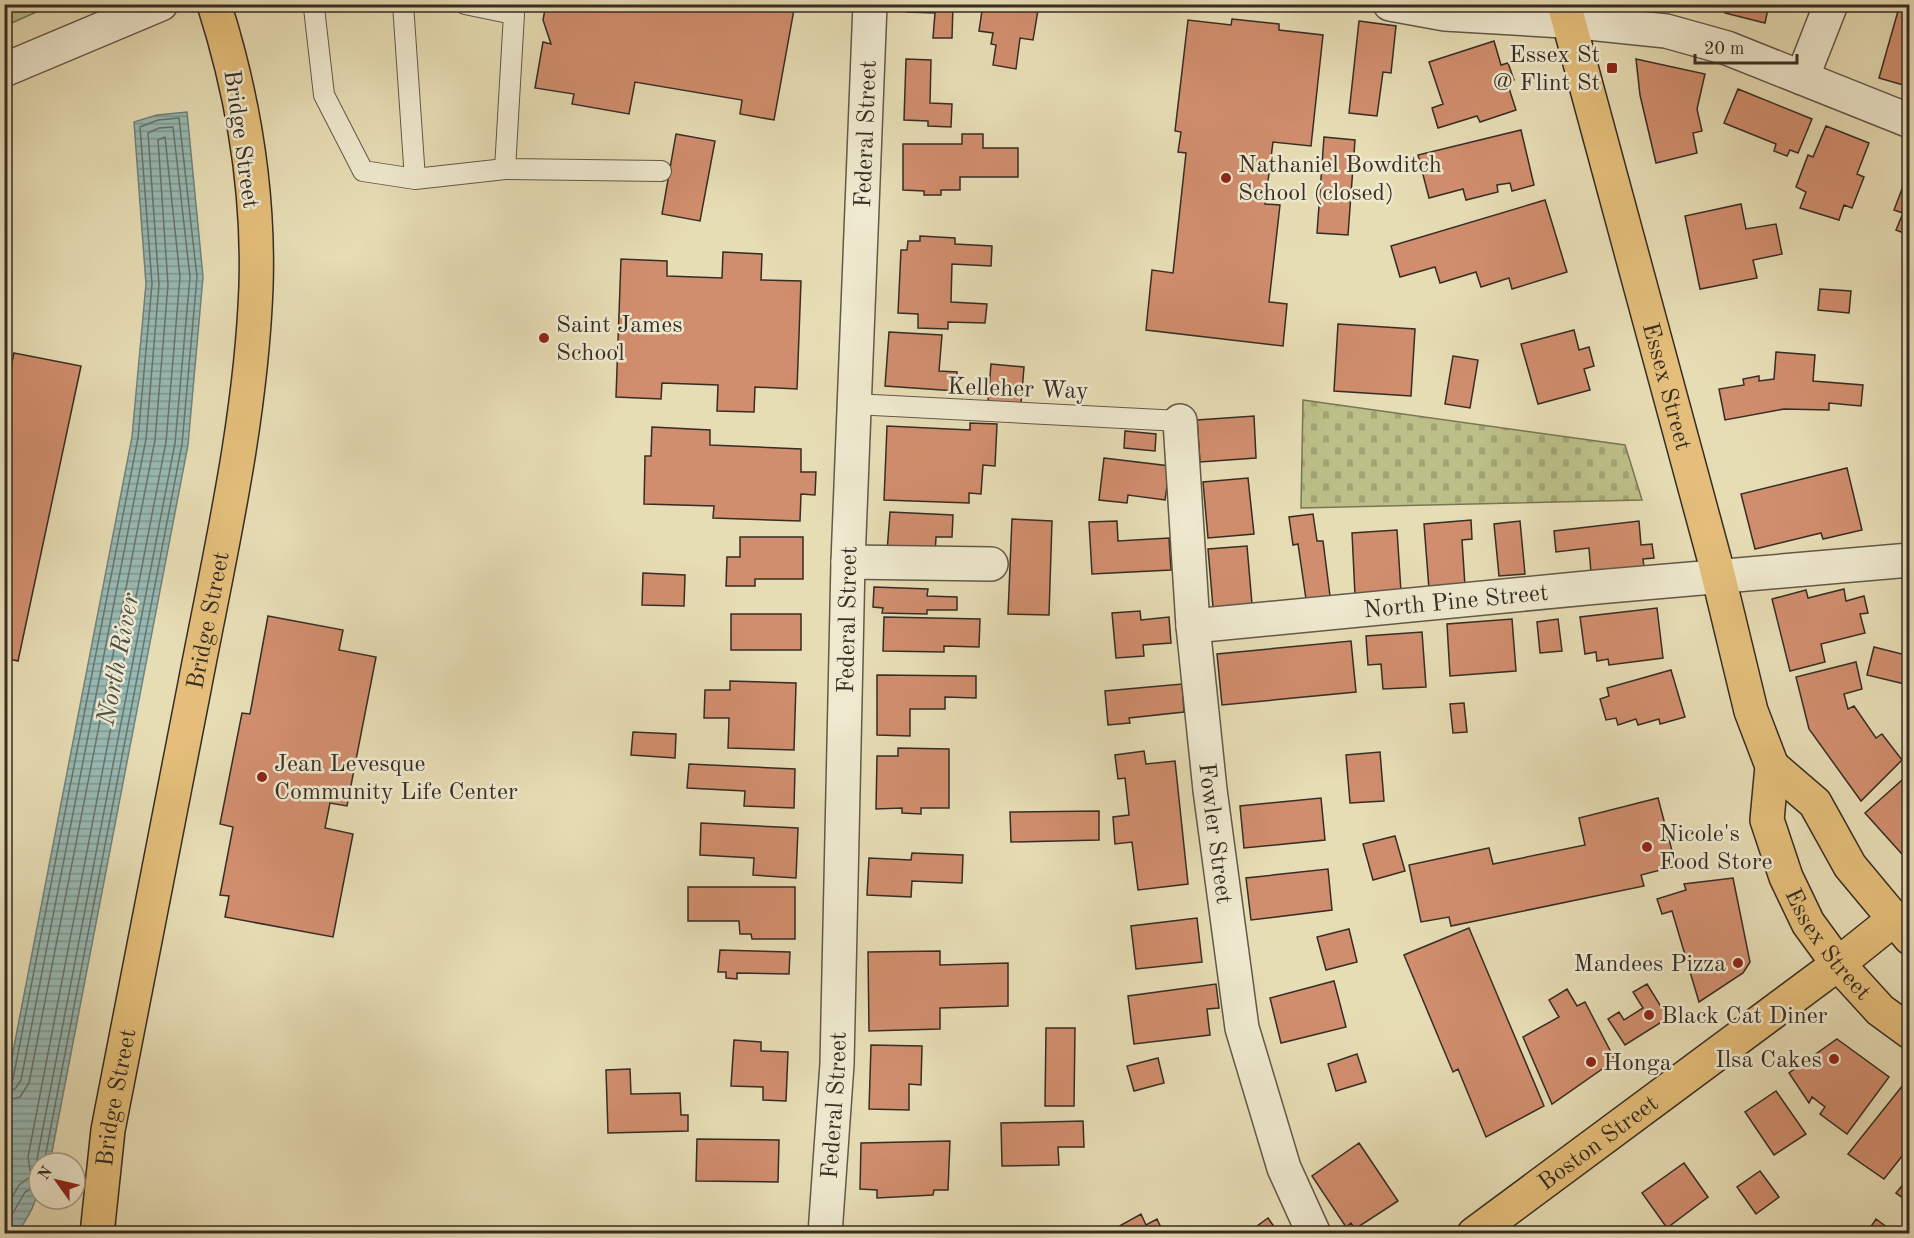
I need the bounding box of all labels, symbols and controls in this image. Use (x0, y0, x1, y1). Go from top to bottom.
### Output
scale bar (1695, 27, 1797, 65)
text: 20 m (1704, 40, 1744, 58)
place label: Essex St @ Flint St (1493, 44, 1600, 96)
street label: Federal Street (852, 60, 882, 208)
marker: Essex St @ Flint St (1605, 61, 1619, 75)
street label: Bridge Street (218, 68, 262, 210)
place label: Nathaniel Bowditch School (closed) (1238, 154, 1442, 206)
marker: Nathaniel Bowditch School (closed) (1219, 171, 1233, 185)
place label: Saint James School (556, 314, 683, 366)
street label: Essex Street (1637, 320, 1694, 453)
marker: Saint James School (537, 331, 551, 345)
street label: Kelleher Way (947, 376, 1089, 404)
street label: Federal Street (835, 545, 863, 694)
street label: Bridge Street (184, 550, 235, 691)
street label: North Pine Street (1362, 582, 1550, 623)
water label: North River (93, 590, 145, 729)
place label: Jean Levesque Community Life Center (274, 753, 518, 805)
street label: Fowler Street (1193, 762, 1235, 906)
marker: Jean Levesque Community Life Center (255, 770, 269, 784)
place label: Nicole's Food Store (1659, 823, 1773, 875)
marker: Nicole's Food Store (1640, 840, 1654, 854)
street label: Essex Street (1779, 885, 1875, 1005)
place label: Mandees Pizza (1574, 953, 1726, 977)
marker: Mandees Pizza (1731, 956, 1745, 970)
place label: Black Cat Diner (1661, 1005, 1828, 1029)
marker: Black Cat Diner (1642, 1008, 1656, 1022)
street label: Bridge Street (94, 1027, 142, 1168)
street label: Federal Street (819, 1031, 852, 1180)
place label: Ilsa Cakes (1715, 1049, 1822, 1073)
place label: Honga (1603, 1052, 1672, 1076)
marker: Ilsa Cakes (1827, 1052, 1841, 1066)
marker: Honga (1584, 1055, 1598, 1069)
street label: Boston Street (1534, 1092, 1663, 1196)
north arrow (27, 1151, 87, 1211)
text: N (36, 1164, 57, 1183)

